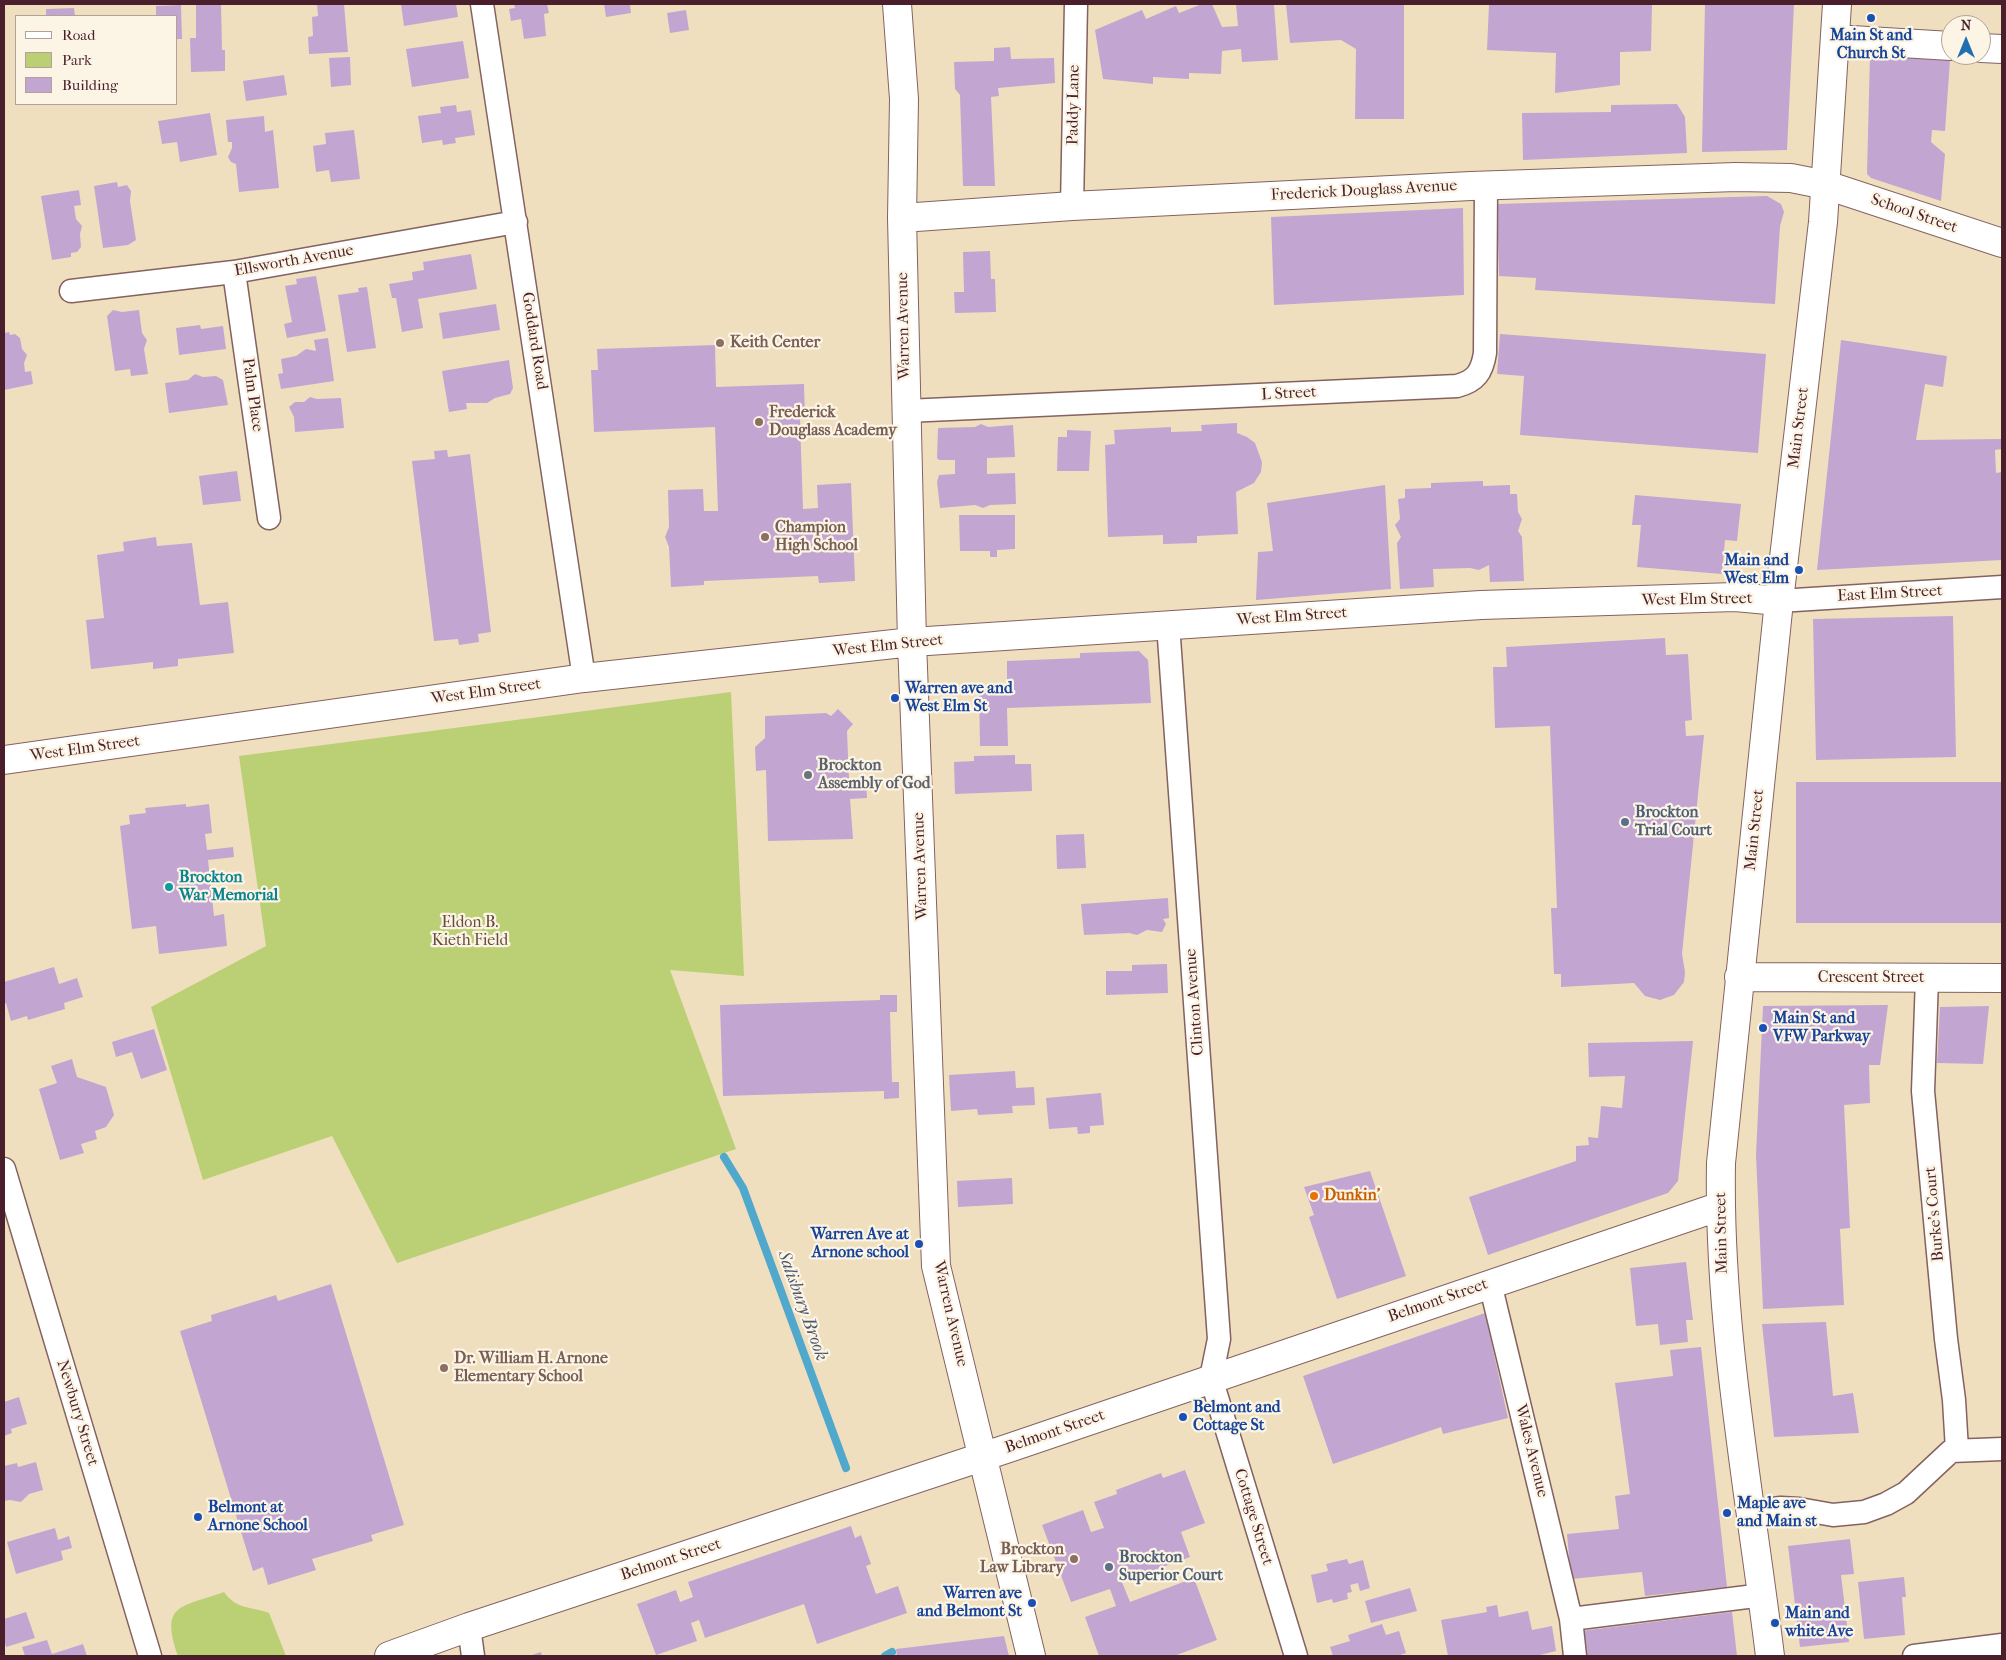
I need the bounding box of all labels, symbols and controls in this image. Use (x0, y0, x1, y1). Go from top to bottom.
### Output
marker: Main St and Church St (1865, 12, 1877, 24)
legend (15, 15, 178, 105)
north arrow (1941, 15, 1991, 65)
text: N (1961, 17, 1971, 34)
text: Road (62, 26, 95, 44)
place label: Main St and Church St (1830, 26, 1912, 64)
text: Park (62, 51, 92, 69)
street label: Paddy Lane (1064, 65, 1084, 145)
text: Building (62, 76, 118, 94)
street label: Frederick Douglass Avenue (1270, 177, 1458, 205)
street label: School Street (1868, 190, 1960, 238)
street label: Ellsworth Avenue (233, 241, 355, 281)
street label: Warren Avenue (893, 272, 915, 380)
street label: Goddard Road (517, 291, 551, 391)
place label: Keith Center (730, 333, 820, 353)
marker: Keith Center (714, 337, 726, 349)
street label: Palm Place (237, 357, 267, 433)
street label: L Street (1261, 383, 1317, 405)
street label: Main Street (1784, 386, 1814, 470)
place label: Frederick Douglass Academy (769, 403, 897, 441)
marker: Frederick Douglass Academy (753, 416, 765, 428)
place label: Champion High School (775, 518, 858, 556)
marker: Champion High School (759, 531, 771, 543)
place label: Main and West Elm (1724, 551, 1789, 589)
marker: Main and West Elm (1793, 564, 1805, 576)
street label: East Elm Street (1837, 582, 1943, 606)
street label: West Elm Street (1641, 589, 1753, 611)
street label: West Elm Street (1236, 604, 1348, 630)
street label: West Elm Street (832, 631, 944, 661)
street label: West Elm Street (430, 675, 542, 709)
place label: Warren ave and West Elm St (905, 679, 1013, 717)
marker: Warren ave and West Elm St (889, 692, 901, 704)
street label: West Elm Street (29, 732, 141, 766)
place label: Brockton Assembly of God (818, 756, 930, 794)
marker: Brockton Assembly of God (802, 769, 814, 781)
street label: Main Street (1741, 788, 1769, 872)
place label: Brockton Trial Court (1635, 803, 1712, 841)
street label: Warren Avenue (910, 812, 932, 920)
marker: Brockton Trial Court (1619, 816, 1631, 828)
place label: Brockton War Memorial (179, 868, 278, 906)
marker: Brockton War Memorial (163, 881, 175, 893)
park label: Eldon B. Kieth Field (432, 913, 508, 951)
street label: Clinton Avenue (1182, 948, 1208, 1056)
street label: Crescent Street (1818, 968, 1924, 988)
place label: Main St and VFW Parkway (1773, 1009, 1870, 1047)
marker: Main St and VFW Parkway (1757, 1022, 1769, 1034)
street label: Burke's Court (1921, 1166, 1949, 1262)
place label: Dunkin' (1324, 1186, 1380, 1206)
marker: Dunkin' (1308, 1190, 1320, 1202)
street label: Main Street (1712, 1192, 1732, 1274)
place label: Warren Ave at Arnone school (811, 1225, 909, 1263)
marker: Warren Ave at Arnone school (913, 1238, 925, 1250)
water label: Salisbury Brook (772, 1248, 832, 1364)
street label: Warren Avenue (929, 1259, 971, 1369)
street label: Belmont Street (1385, 1275, 1491, 1327)
place label: Dr. William H. Arnone Elementary School (454, 1349, 608, 1387)
street label: Newbury Street (52, 1358, 102, 1468)
marker: Dr. William H. Arnone Elementary School (438, 1362, 450, 1374)
place label: Belmont and Cottage St (1193, 1398, 1281, 1436)
street label: Wales Avenue (1510, 1402, 1552, 1500)
street label: Belmont Street (1002, 1406, 1108, 1458)
marker: Belmont and Cottage St (1177, 1411, 1189, 1423)
street label: Cottage Street (1229, 1466, 1277, 1568)
place label: Maple ave and Main st (1737, 1494, 1817, 1532)
place label: Belmont at Arnone School (208, 1498, 308, 1536)
marker: Maple ave and Main st (1721, 1507, 1733, 1519)
marker: Belmont at Arnone School (192, 1511, 204, 1523)
street label: Belmont Street (618, 1535, 724, 1585)
place label: Brockton Law Library (980, 1540, 1064, 1578)
place label: Brockton Superior Court (1119, 1548, 1223, 1586)
marker: Brockton Law Library (1068, 1553, 1080, 1565)
marker: Brockton Superior Court (1103, 1561, 1115, 1573)
place label: Warren ave and Belmont St (917, 1584, 1022, 1622)
marker: Warren ave and Belmont St (1026, 1597, 1038, 1609)
place label: Main and white Ave (1785, 1604, 1853, 1642)
marker: Main and white Ave (1769, 1617, 1781, 1629)

